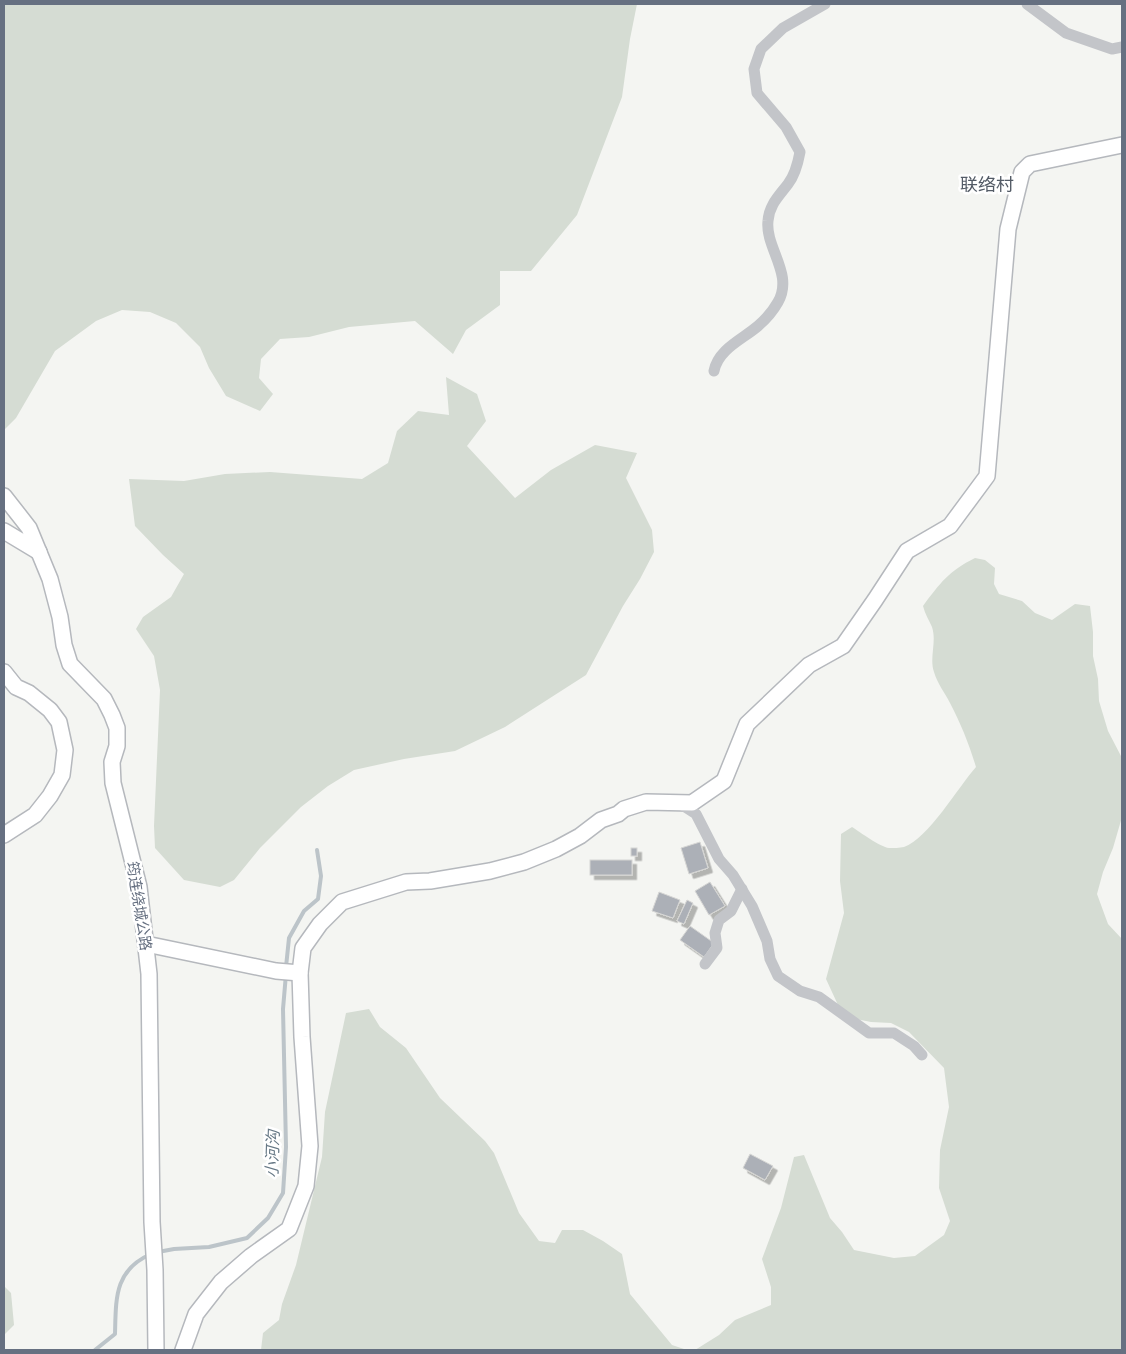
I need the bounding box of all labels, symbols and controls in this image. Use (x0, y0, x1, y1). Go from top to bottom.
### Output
district label: 联络村 (960, 174, 1014, 195)
street label: 筠连绕城公路 (123, 860, 155, 952)
water label: 小河沟 (262, 1128, 283, 1178)

